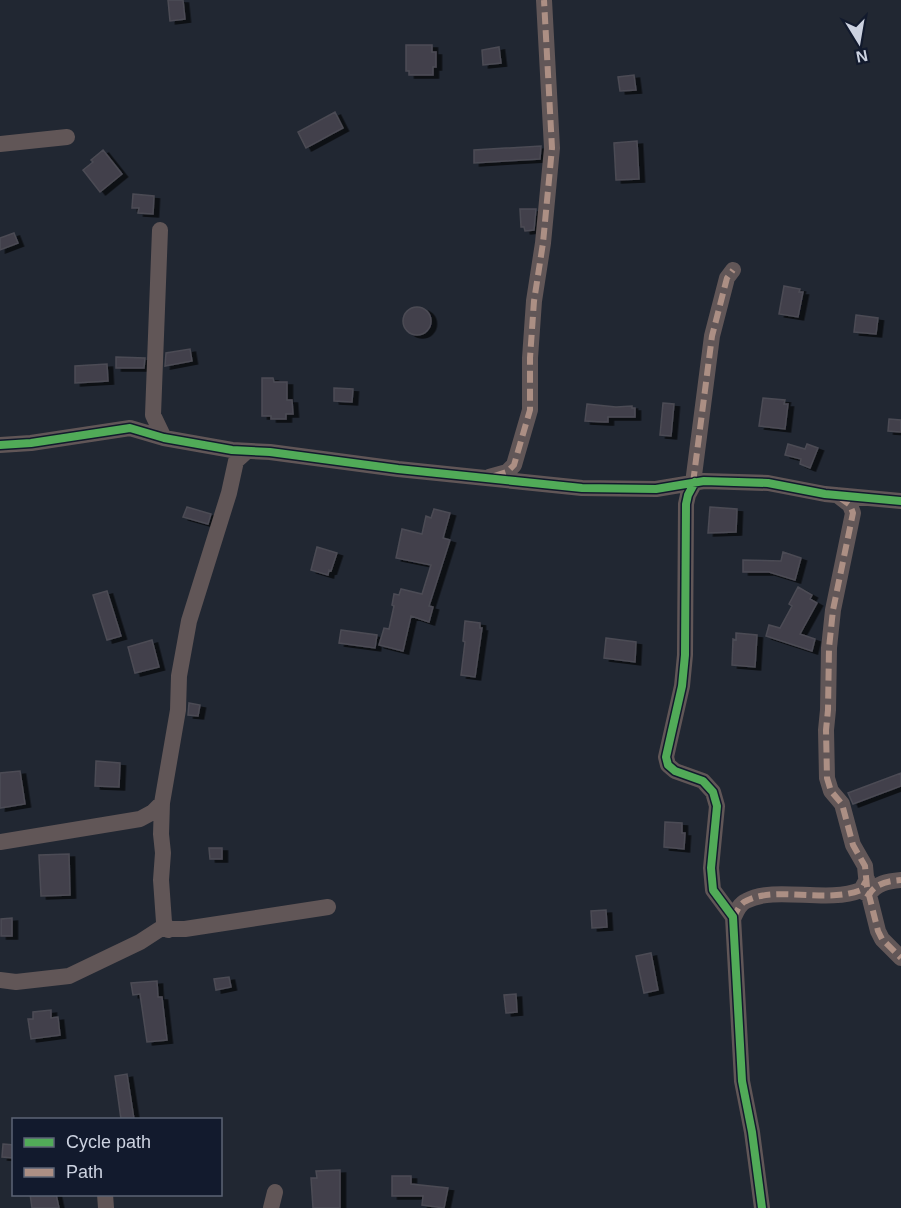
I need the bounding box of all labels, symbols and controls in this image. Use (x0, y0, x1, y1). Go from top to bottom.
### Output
north arrow (829, 12, 889, 72)
text: N (854, 47, 869, 66)
legend (12, 1118, 222, 1196)
text: Cycle path (66, 1132, 151, 1152)
text: Path (66, 1162, 103, 1182)

